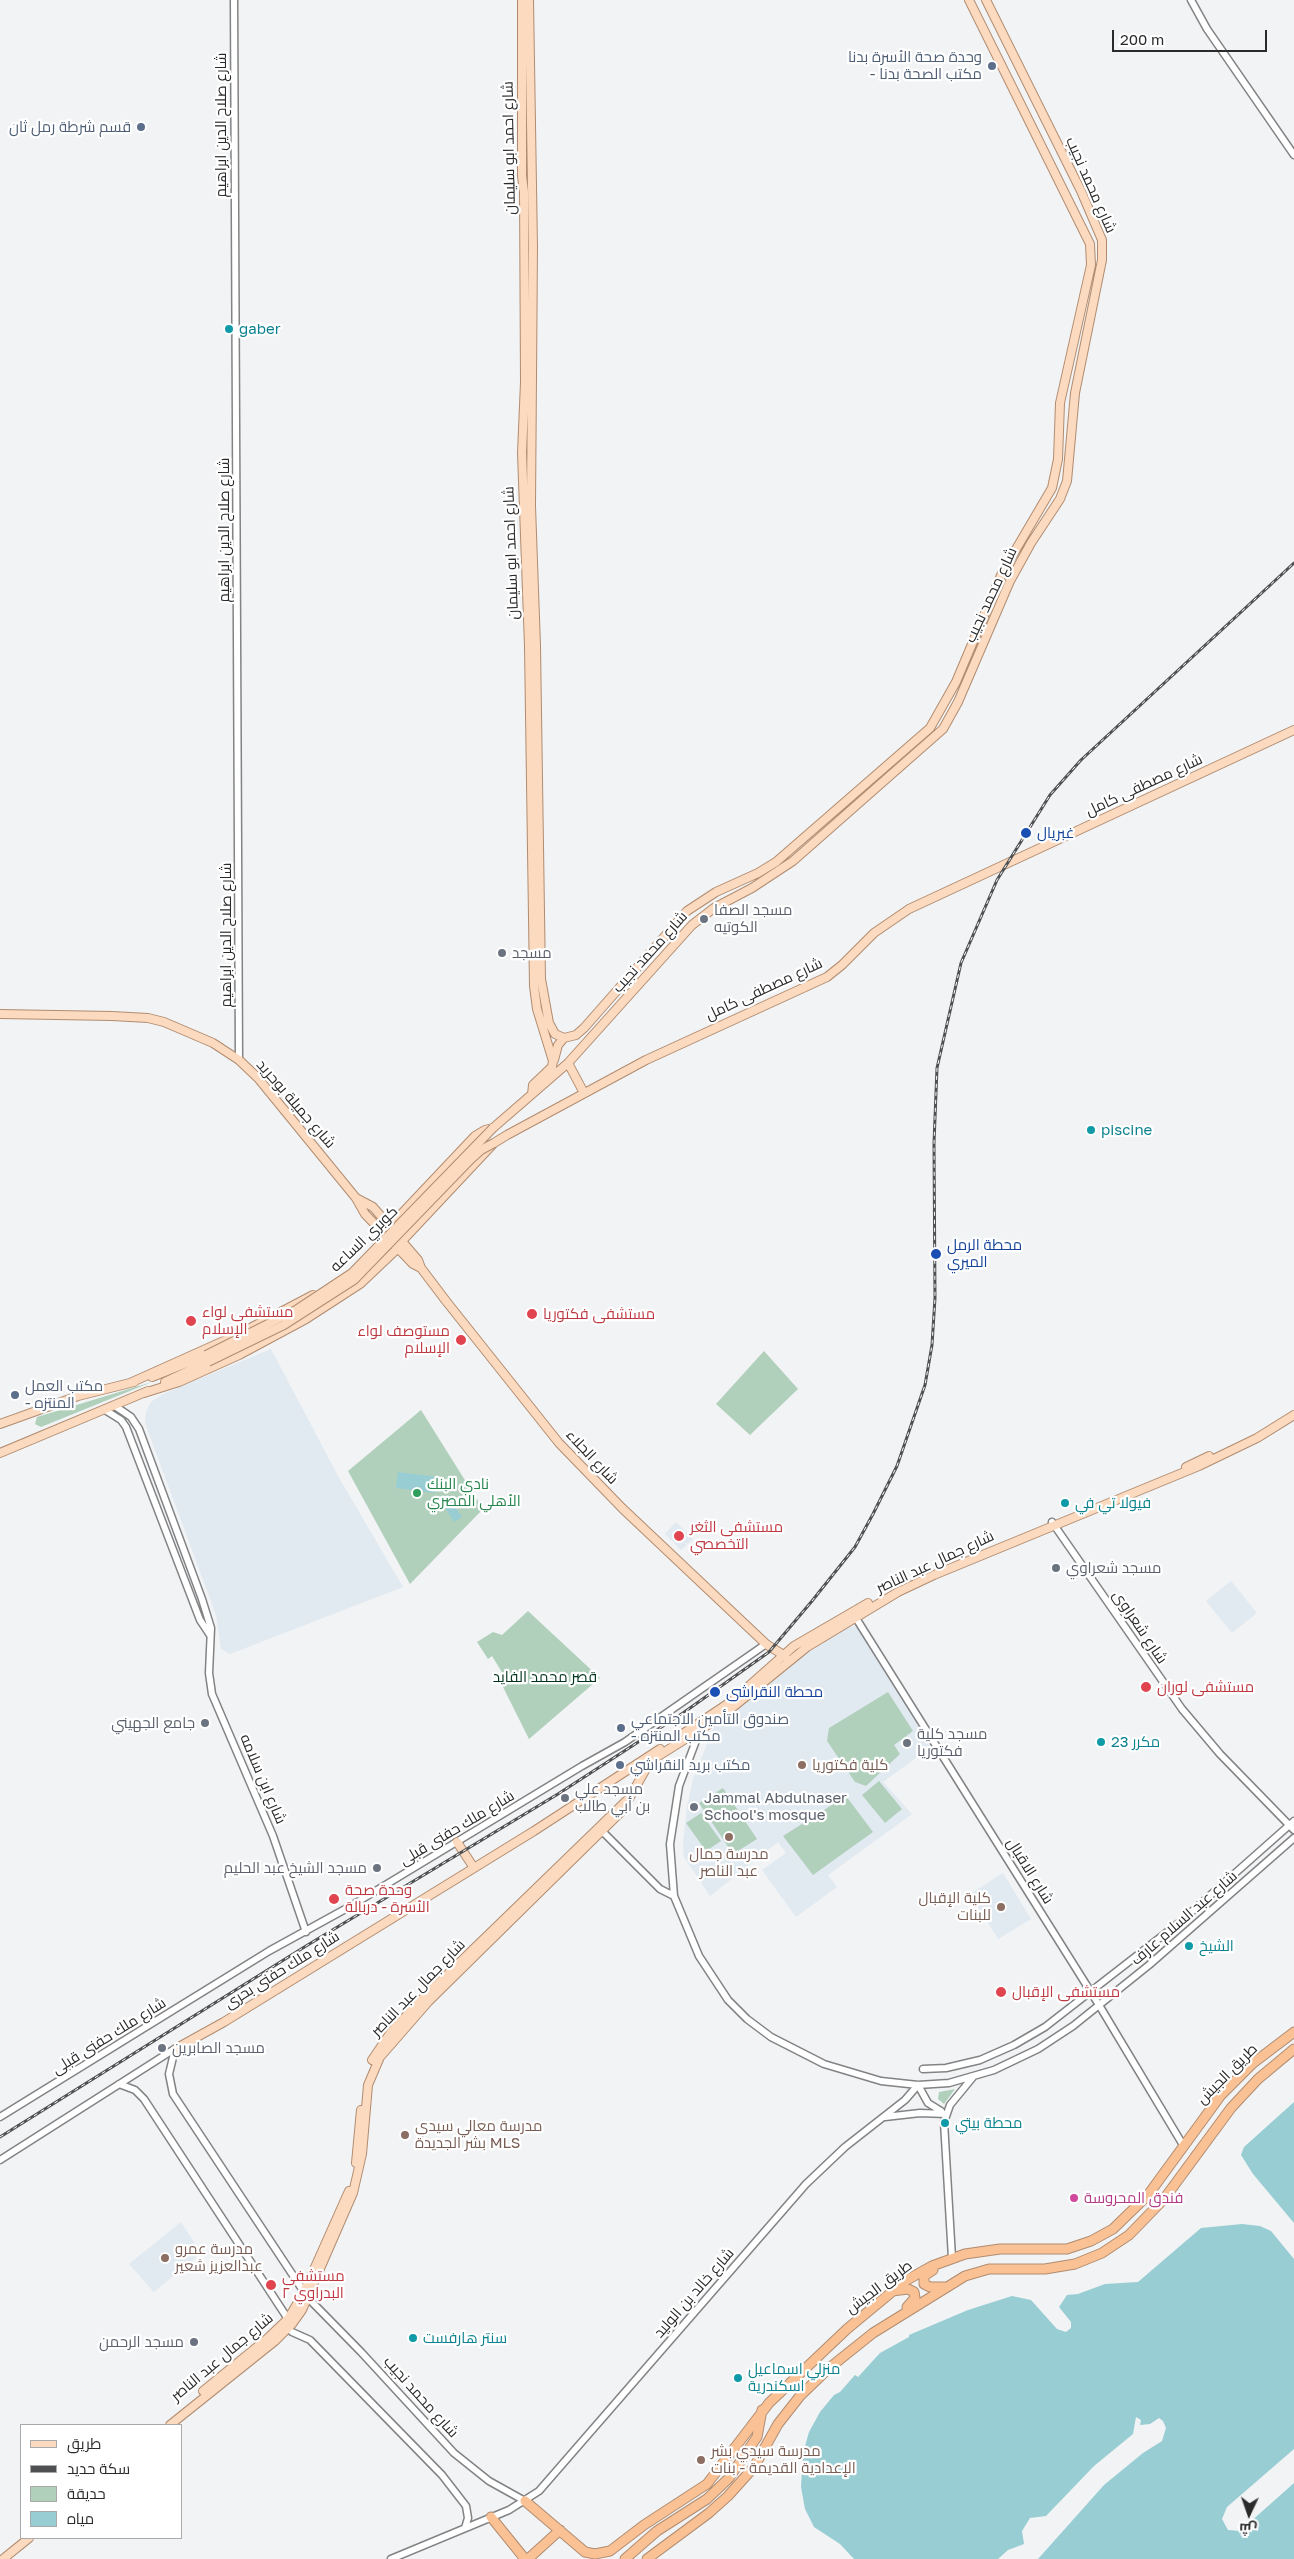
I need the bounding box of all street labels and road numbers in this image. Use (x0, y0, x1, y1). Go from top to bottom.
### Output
street label: شارع صلاح الدين ابراهيم (212, 53, 230, 197)
street label: شارع احمد ابو سليمان (499, 81, 519, 215)
street label: شارع محمد نجيب (1062, 134, 1120, 236)
street label: شارع صلاح الدين ابراهيم (215, 458, 233, 602)
street label: شارع احمد ابو سليمان (500, 486, 522, 620)
street label: شارع محمد نجيب (961, 544, 1021, 646)
street label: شارع مصطفى كامل (1083, 750, 1205, 820)
street label: شارع صلاح الدين ابراهيم (217, 863, 235, 1007)
street label: شارع محمد نجيب (609, 908, 691, 996)
street label: شارع مصطفى كامل (703, 954, 825, 1024)
street label: شارع جميلة بوحريد (253, 1056, 339, 1152)
street label: كوبري الساعه (327, 1202, 401, 1276)
street label: شارع الجلاء (562, 1426, 622, 1488)
street label: شارع جمال عبد الناصر (873, 1527, 997, 1597)
street label: شارع شعراوى (1109, 1587, 1171, 1667)
street label: شارع ابن سلامه (236, 1731, 290, 1827)
street label: شارع ملك حفنى قبلى (396, 1787, 518, 1869)
street label: شارع الاقبال (1003, 1835, 1057, 1907)
street label: شارع عبد السلام عارف (1127, 1867, 1241, 1969)
street label: شارع ملك حفنى بحرى (221, 1927, 343, 2013)
street label: شارع جمال عبد الناصر (367, 1936, 469, 2040)
street label: شارع ملك حفنى قبلى (49, 1994, 169, 2078)
street label: طريق الجيش (1193, 2040, 1261, 2108)
street label: شارع خالد بن الوليد (650, 2244, 738, 2342)
street label: طريق الجيش (842, 2256, 916, 2318)
street label: شارع جمال عبد الناصر (167, 2309, 277, 2405)
street label: شارع محمد نجيب (380, 2353, 462, 2441)

